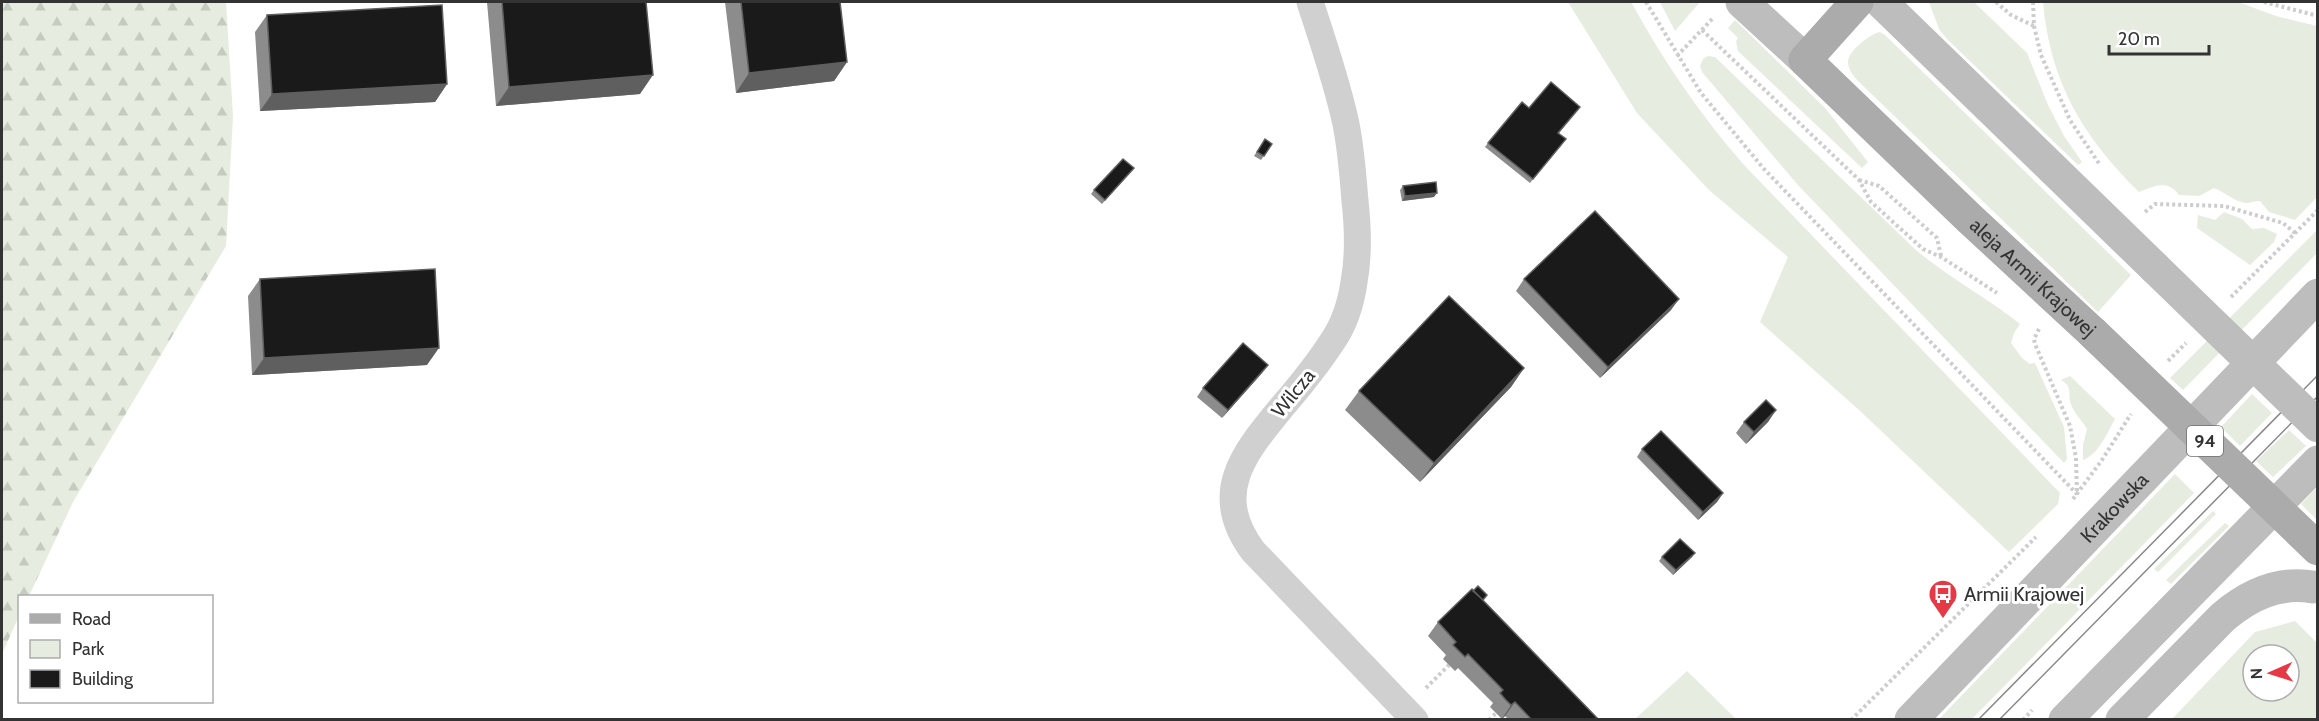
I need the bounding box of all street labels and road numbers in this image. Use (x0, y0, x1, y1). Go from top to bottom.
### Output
street label: aleja Armii Krajowej (1965, 213, 2101, 342)
street label: Wilcza (1266, 363, 1320, 422)
road number: 94 (2187, 426, 2223, 456)
street label: Krakowska (2075, 467, 2154, 548)

